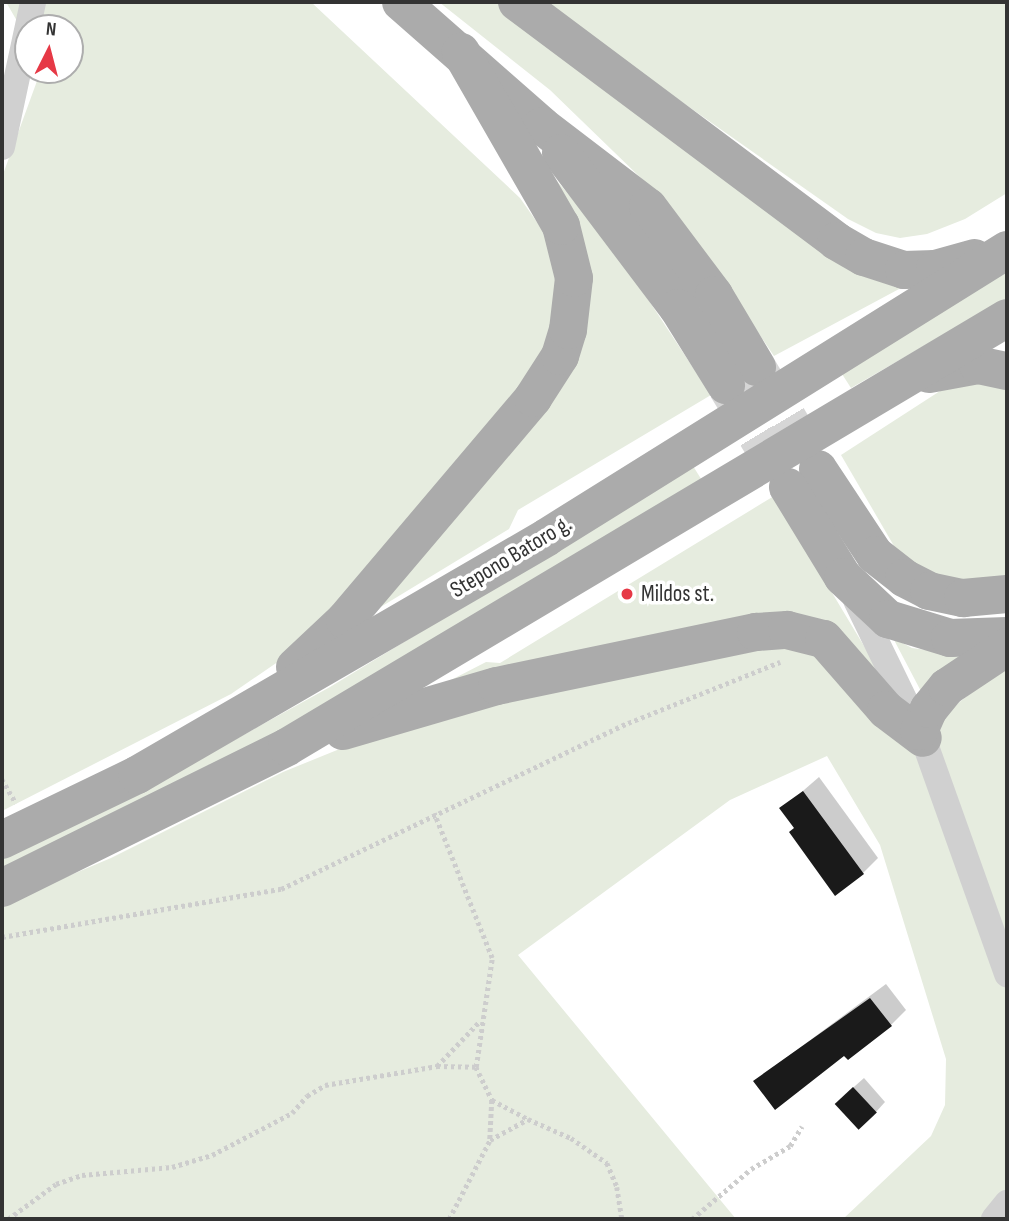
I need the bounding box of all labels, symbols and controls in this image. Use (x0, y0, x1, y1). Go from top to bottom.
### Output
north arrow (14, 14, 84, 84)
text: N (45, 18, 57, 42)
street label: Stepono Batoro g. (445, 510, 577, 604)
place label: Mildos st. (641, 580, 714, 608)
marker: Mildos st. (619, 586, 635, 602)

